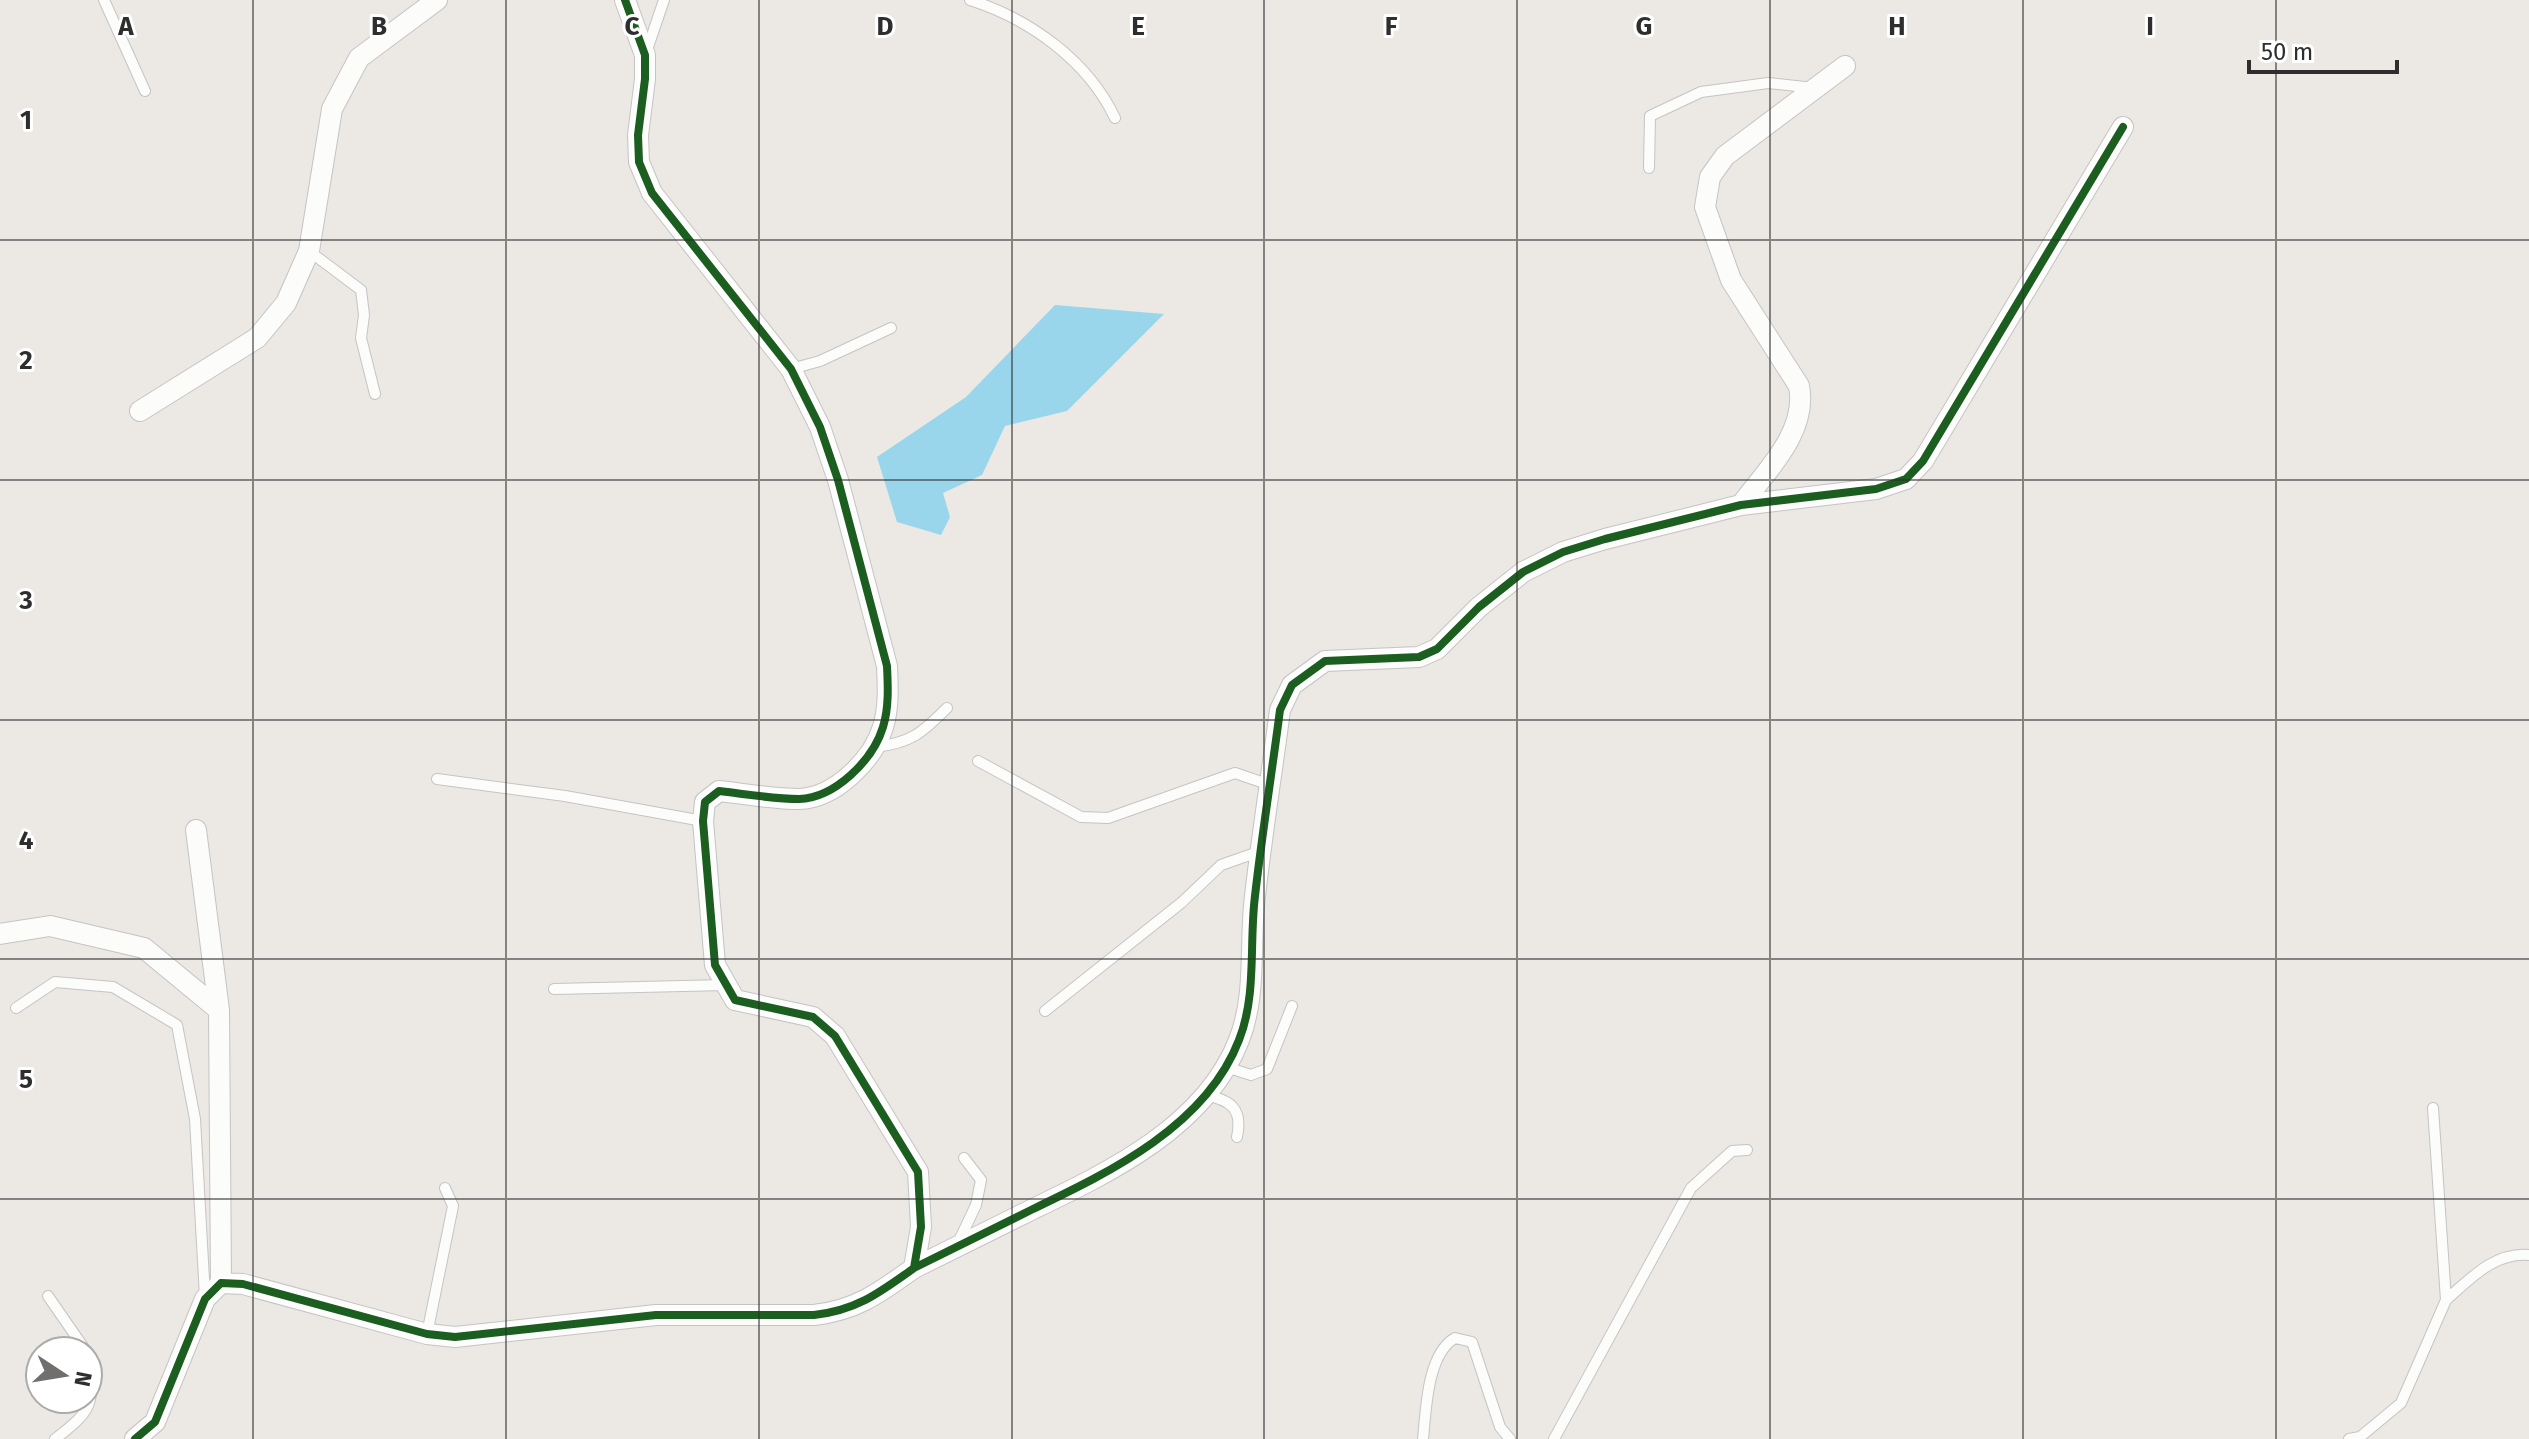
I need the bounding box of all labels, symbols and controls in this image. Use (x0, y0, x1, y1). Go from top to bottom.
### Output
text: A (117, 11, 134, 42)
text: B (371, 11, 387, 42)
text: C (625, 11, 640, 42)
text: D (877, 11, 894, 42)
text: E (1131, 11, 1145, 42)
text: F (1385, 11, 1398, 42)
text: G (1636, 11, 1652, 42)
text: H (1888, 11, 1906, 42)
text: I (2146, 11, 2154, 42)
scale bar (2249, 24, 2397, 74)
text: 50 m (2261, 38, 2313, 66)
text: 1 (20, 105, 32, 136)
text: 2 (19, 345, 33, 376)
text: 3 (18, 585, 33, 616)
text: 4 (19, 825, 34, 856)
text: 5 (19, 1064, 33, 1095)
north arrow (24, 1335, 104, 1415)
text: N (68, 1369, 98, 1389)

